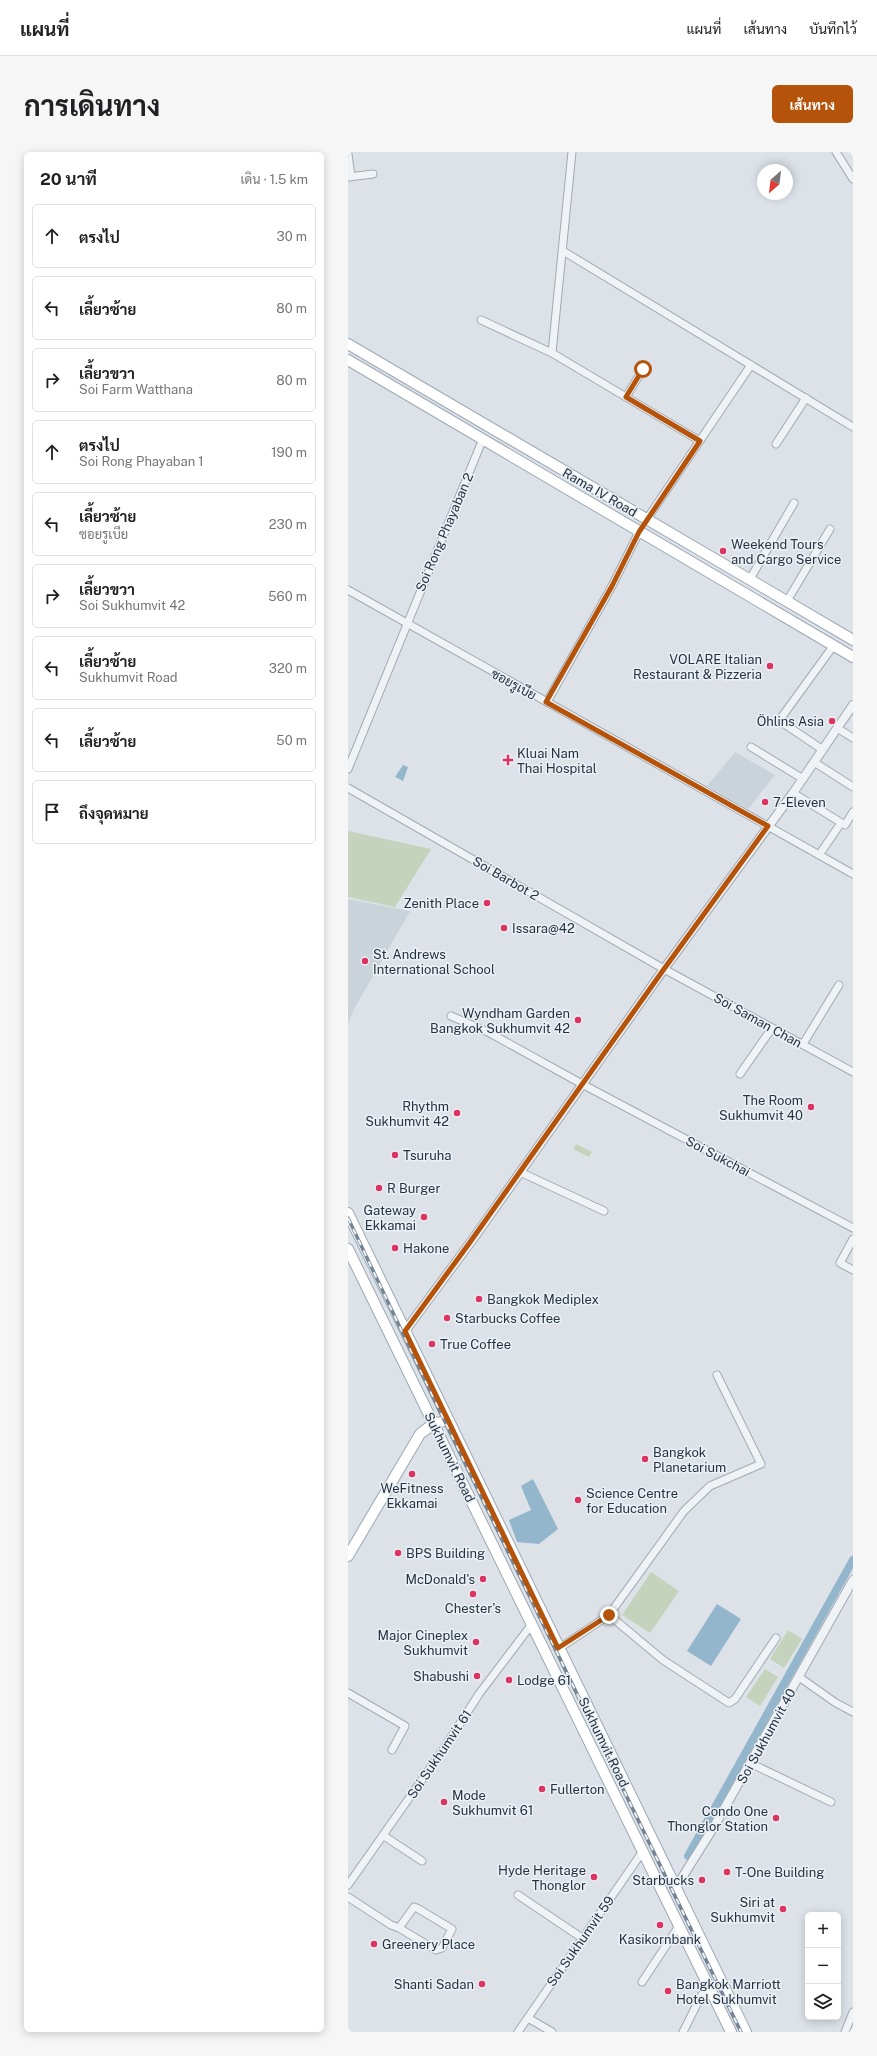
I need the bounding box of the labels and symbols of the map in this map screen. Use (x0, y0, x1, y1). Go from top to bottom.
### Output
north arrow (757, 164, 793, 200)
route start (634, 360, 652, 378)
street label: Rama IV Road (560, 465, 640, 520)
street label: Soi Rong Phayaban 2 (413, 471, 476, 594)
place label: Weekend Tours and Cargo Service (731, 537, 841, 567)
marker: Weekend Tours and Cargo Service (718, 546, 728, 556)
place label: VOLARE Italian Restaurant & Pizzeria (633, 652, 762, 682)
marker: VOLARE Italian Restaurant & Pizzeria (765, 661, 775, 671)
street label: ซอยรูเบีย (488, 664, 540, 705)
place label: Öhlins Asia (757, 714, 824, 729)
marker: Öhlins Asia (827, 716, 837, 726)
place label: Kluai Nam Thai Hospital (517, 746, 597, 776)
marker: Kluai Nam Thai Hospital (502, 754, 514, 766)
place label: 7-Eleven (773, 795, 826, 810)
marker: 7-Eleven (760, 797, 770, 807)
street label: Soi Barbot 2 (470, 853, 542, 904)
place label: Zenith Place (403, 896, 479, 911)
marker: Zenith Place (482, 898, 492, 908)
place label: Issara@42 (512, 921, 575, 936)
marker: Issara@42 (499, 923, 509, 933)
place label: St. Andrews International School (373, 947, 495, 977)
marker: St. Andrews International School (360, 956, 370, 966)
street label: Soi Saman Chan (711, 990, 804, 1051)
place label: Wyndham Garden Bangkok Sukhumvit 42 (430, 1006, 570, 1036)
marker: Wyndham Garden Bangkok Sukhumvit 42 (573, 1015, 583, 1025)
place label: The Room Sukhumvit 40 (719, 1093, 803, 1123)
place label: Rhythm Sukhumvit 42 (365, 1099, 449, 1129)
marker: The Room Sukhumvit 40 (806, 1102, 816, 1112)
marker: Rhythm Sukhumvit 42 (452, 1108, 462, 1118)
street label: Soi Sukchai (683, 1133, 752, 1180)
place label: Tsuruha (403, 1148, 451, 1163)
marker: Tsuruha (390, 1150, 400, 1160)
place label: R Burger (387, 1181, 441, 1196)
marker: R Burger (374, 1183, 384, 1193)
place label: Gateway Ekkamai (363, 1203, 416, 1233)
marker: Gateway Ekkamai (419, 1212, 429, 1222)
place label: Hakone (403, 1241, 449, 1256)
marker: Hakone (390, 1243, 400, 1253)
place label: Bangkok Mediplex (487, 1292, 599, 1307)
marker: Bangkok Mediplex (474, 1294, 484, 1304)
place label: Starbucks Coffee (455, 1311, 560, 1326)
marker: Starbucks Coffee (442, 1313, 452, 1323)
place label: True Coffee (440, 1337, 511, 1352)
marker: True Coffee (427, 1339, 437, 1349)
street label: Sukhumvit Road (421, 1410, 478, 1505)
place label: Bangkok Planetarium (653, 1445, 726, 1475)
marker: Bangkok Planetarium (640, 1454, 650, 1464)
marker: WeFitness Ekkamai (407, 1469, 417, 1479)
place label: WeFitness Ekkamai (380, 1481, 444, 1511)
place label: Science Centre for Education (586, 1486, 678, 1516)
marker: Science Centre for Education (573, 1495, 583, 1505)
place label: BPS Building (406, 1546, 485, 1561)
marker: BPS Building (393, 1548, 403, 1558)
place label: McDonald's (405, 1572, 475, 1587)
marker: McDonald's (478, 1574, 488, 1584)
marker: Chester's (468, 1589, 478, 1599)
place label: Chester's (445, 1601, 501, 1616)
route end (600, 1606, 618, 1624)
place label: Major Cineplex Sukhumvit (378, 1628, 468, 1658)
marker: Major Cineplex Sukhumvit (471, 1637, 481, 1647)
place label: Shabushi (413, 1669, 469, 1684)
marker: Shabushi (472, 1671, 482, 1681)
place label: Lodge 61 (517, 1673, 571, 1688)
marker: Lodge 61 (504, 1675, 514, 1685)
street label: Soi Sukhumvit 40 (734, 1686, 799, 1786)
street label: Sukhumvit Road (575, 1695, 632, 1790)
street label: Soi Sukhumvit 61 (404, 1707, 475, 1801)
place label: Fullerton (550, 1782, 605, 1797)
marker: Fullerton (537, 1784, 547, 1794)
place label: Mode Sukhumvit 61 (452, 1788, 533, 1818)
marker: Mode Sukhumvit 61 (439, 1797, 449, 1807)
place label: Condo One Thonglor Station (667, 1804, 768, 1834)
marker: Condo One Thonglor Station (771, 1813, 781, 1823)
place label: Hyde Heritage Thonglor (498, 1863, 586, 1893)
place label: T-One Building (735, 1865, 824, 1880)
marker: T-One Building (722, 1867, 732, 1877)
marker: Hyde Heritage Thonglor (589, 1872, 599, 1882)
place label: Starbucks (632, 1873, 694, 1888)
marker: Starbucks (697, 1875, 707, 1885)
street label: Soi Sukhumvit 59 (544, 1893, 617, 1989)
place label: Siri at Sukhumvit (710, 1895, 775, 1925)
marker: Siri at Sukhumvit (778, 1904, 788, 1914)
marker: Kasikornbank (655, 1920, 665, 1930)
place label: Kasikornbank (619, 1932, 701, 1947)
place label: Greenery Place (382, 1937, 475, 1952)
marker: Greenery Place (369, 1939, 379, 1949)
place label: Shanti Sadan (394, 1977, 474, 1992)
place label: Bangkok Marriott Hotel Sukhumvit (676, 1977, 781, 2007)
marker: Shanti Sadan (477, 1979, 487, 1989)
marker: Bangkok Marriott Hotel Sukhumvit (663, 1986, 673, 1996)

